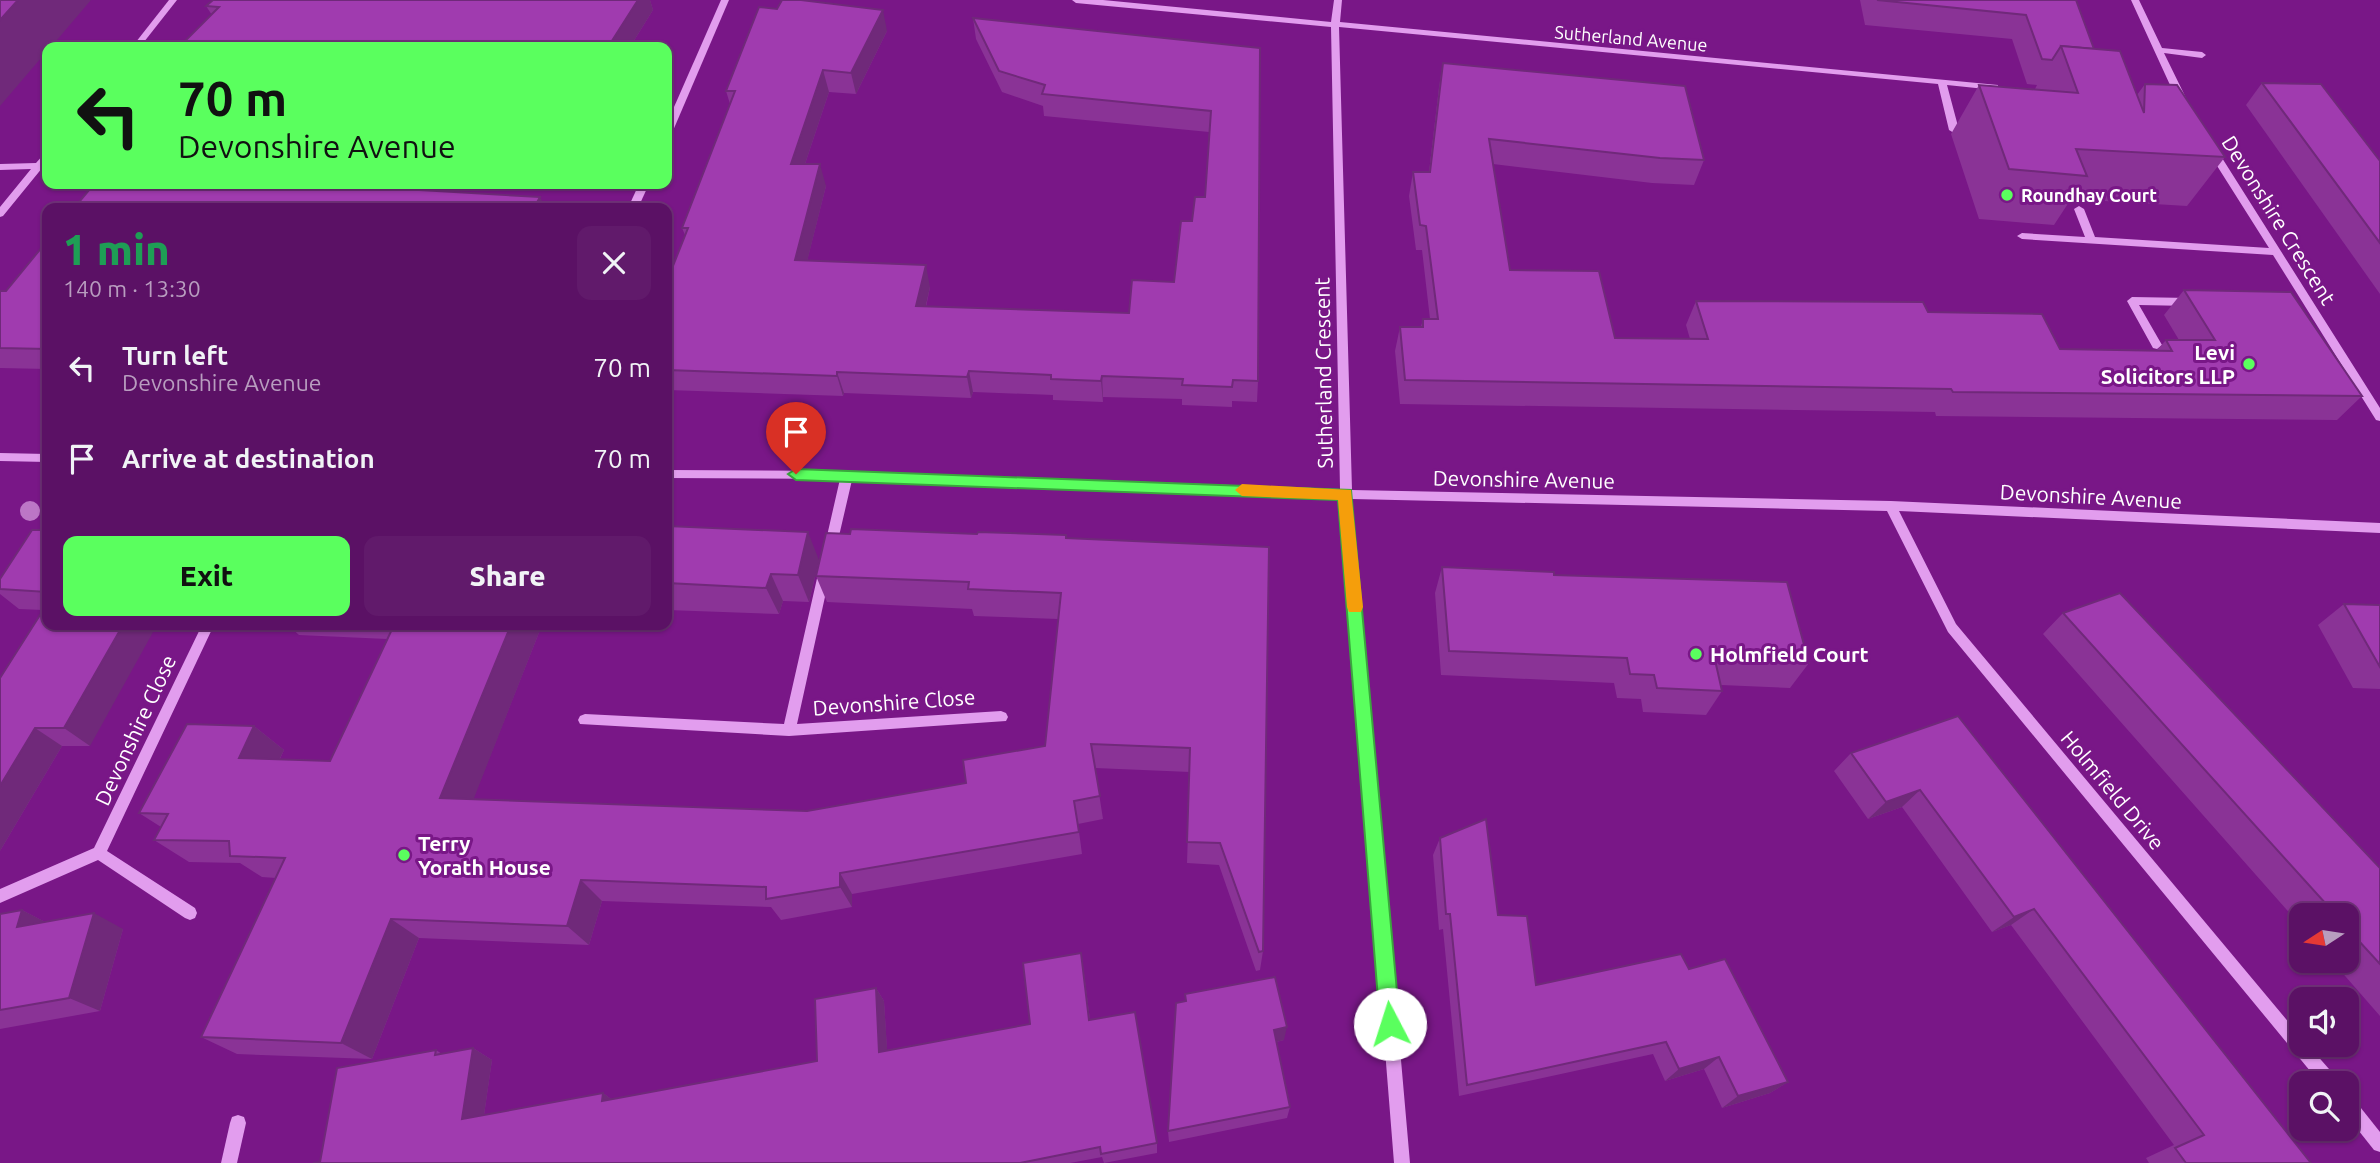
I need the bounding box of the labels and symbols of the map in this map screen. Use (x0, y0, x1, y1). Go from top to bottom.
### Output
street label: Sutherland Avenue (1554, 21, 1708, 55)
street label: Devonshire Crescent (2217, 131, 2341, 309)
place label: Roundhay Court (2021, 185, 2157, 205)
marker: Roundhay Court (1999, 187, 2015, 203)
street label: Sutherland Crescent (1309, 277, 1337, 469)
place label: Levi Solicitors LLP (2101, 340, 2235, 388)
marker: Levi Solicitors LLP (2241, 356, 2257, 372)
pin (766, 402, 826, 474)
street label: Devonshire Avenue (1433, 465, 1615, 493)
street label: Devonshire Avenue (1999, 479, 2183, 513)
place label: Holmfield Court (1710, 642, 1869, 666)
marker: Holmfield Court (1688, 646, 1704, 662)
street label: Devonshire Close (90, 651, 180, 809)
street label: Devonshire Close (812, 684, 976, 720)
street label: Holmfield Drive (2056, 726, 2170, 854)
place label: Terry Yorath House (418, 831, 551, 879)
marker: Terry Yorath House (396, 847, 412, 863)
north arrow (2289, 903, 2359, 973)
position arrow (1353, 987, 1427, 1061)

